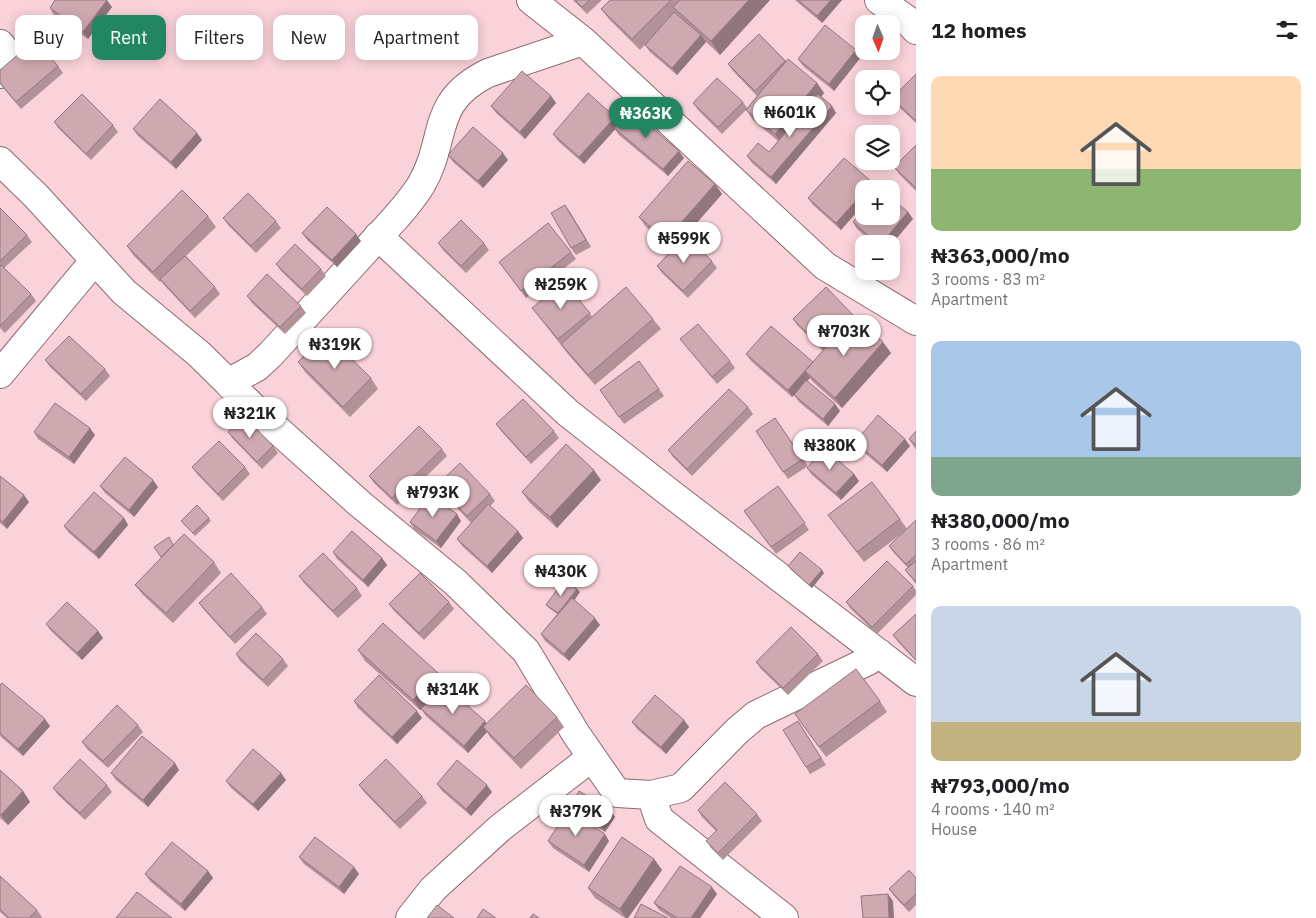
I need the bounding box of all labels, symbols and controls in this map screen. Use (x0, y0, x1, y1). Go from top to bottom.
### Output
chip: Buy (15, 15, 82, 60)
chip: Rent (92, 15, 166, 60)
chip: Filters (176, 15, 263, 60)
chip: New (273, 15, 345, 60)
chip: Apartment (355, 15, 478, 60)
north arrow (855, 15, 900, 60)
map controls (855, 15, 900, 280)
text: 12 homes (931, 16, 1027, 44)
icon: filters (1273, 16, 1301, 44)
button: locate (855, 70, 900, 115)
pin: ₦363K (611, 96, 681, 139)
pin: ₦601K (755, 96, 825, 138)
text: ₦601K (764, 102, 816, 122)
text: ₦363K (620, 103, 672, 123)
icon: home (1071, 109, 1161, 199)
button: layers (855, 125, 900, 170)
button: + (855, 180, 900, 225)
pin: ₦599K (649, 222, 719, 264)
text: ₦599K (658, 228, 710, 248)
button: − (855, 235, 900, 280)
text: ₦363,000/mo (931, 241, 1069, 269)
pin: ₦259K (526, 268, 596, 310)
text: 3 rooms · 83 m² (931, 269, 1045, 289)
text: ₦259K (535, 274, 587, 294)
text: Apartment (931, 289, 1008, 309)
pin: ₦703K (809, 314, 879, 357)
text: ₦703K (818, 321, 870, 341)
pin: ₦319K (300, 328, 370, 370)
text: ₦319K (309, 334, 361, 354)
icon: home (1071, 374, 1161, 464)
pin: ₦321K (215, 396, 285, 439)
text: ₦321K (224, 403, 276, 423)
pin: ₦380K (795, 428, 865, 471)
text: ₦380K (804, 435, 856, 455)
pin: ₦793K (398, 476, 468, 518)
text: ₦793K (407, 482, 459, 502)
text: ₦380,000/mo (931, 506, 1069, 534)
text: 3 rooms · 86 m² (931, 534, 1045, 554)
pin: ₦430K (526, 554, 596, 597)
text: Apartment (931, 554, 1008, 574)
text: ₦430K (535, 561, 587, 581)
icon: home (1071, 639, 1161, 729)
pin: ₦314K (418, 672, 488, 715)
text: ₦314K (427, 679, 479, 699)
text: ₦793,000/mo (931, 771, 1069, 799)
pin: ₦379K (541, 794, 611, 837)
text: 4 rooms · 140 m² (931, 799, 1055, 819)
text: ₦379K (550, 801, 602, 821)
text: House (931, 819, 977, 839)

